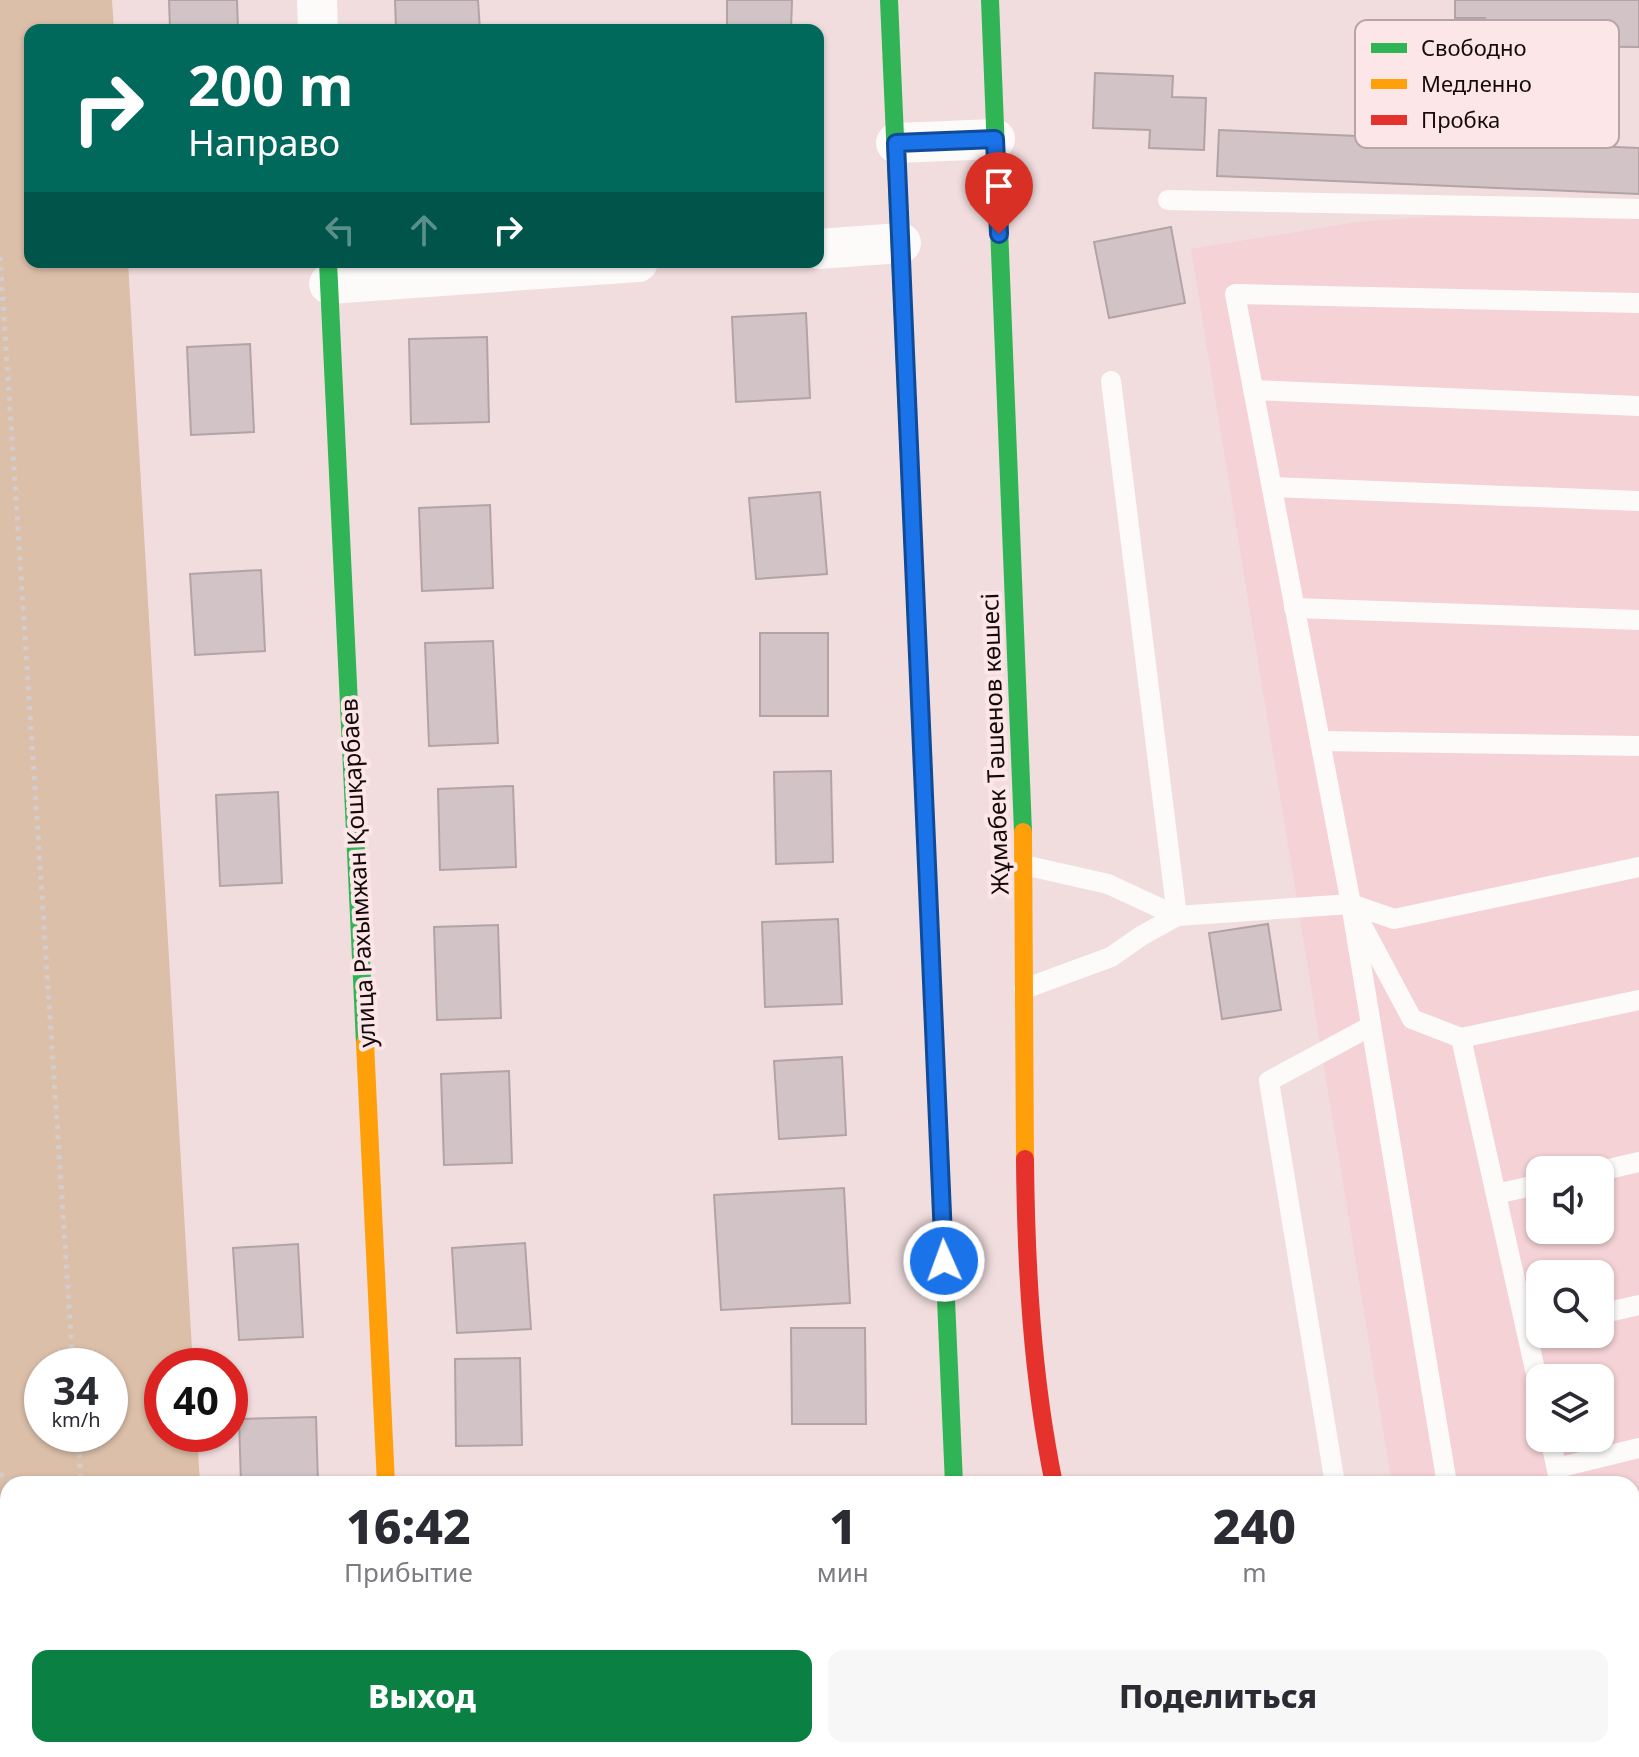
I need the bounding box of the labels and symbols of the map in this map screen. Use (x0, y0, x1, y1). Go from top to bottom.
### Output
legend (1355, 20, 1619, 148)
text: Свободно (1421, 32, 1526, 62)
text: Медленно (1421, 68, 1532, 98)
text: Пробка (1421, 104, 1500, 134)
pin (965, 152, 1033, 234)
street label: Жұмабек Тәшенов көшесі (972, 592, 1016, 896)
street label: улица Рахымжан Қошқарбаев (331, 698, 383, 1048)
position arrow (902, 1219, 986, 1303)
speed limit sign: 40 (144, 1348, 248, 1452)

